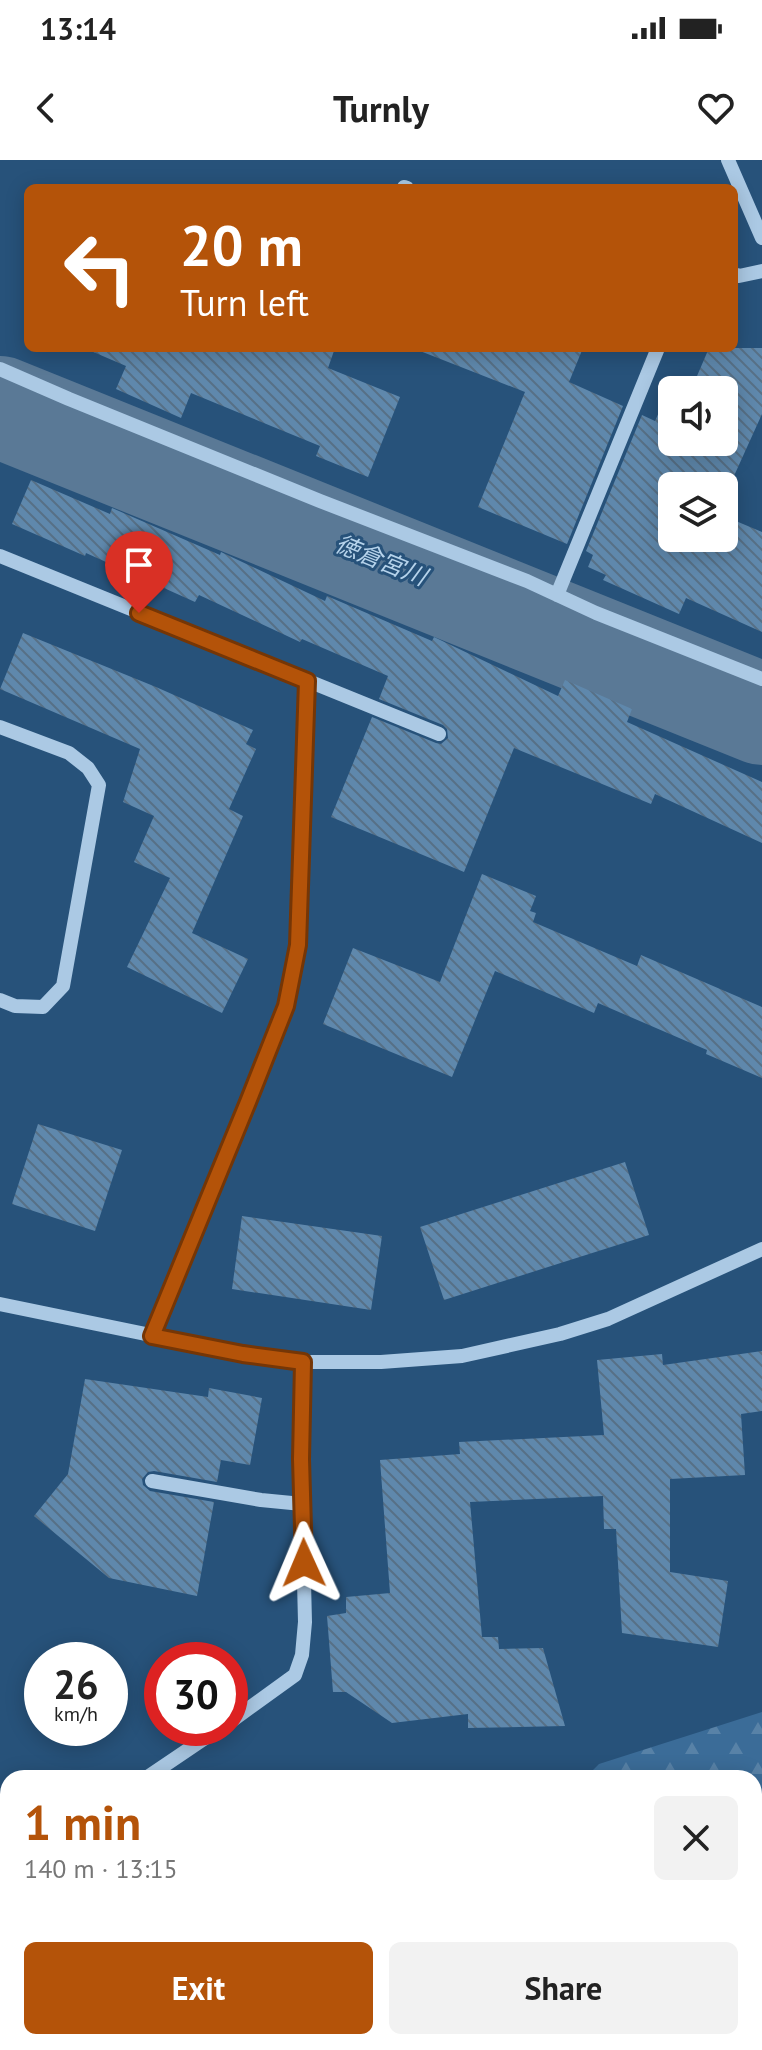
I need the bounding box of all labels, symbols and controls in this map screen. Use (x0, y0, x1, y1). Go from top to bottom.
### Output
text: 13:14 (40, 9, 116, 48)
text: Turnly (333, 85, 429, 132)
icon: back (24, 86, 68, 130)
icon: heart (694, 86, 738, 130)
text: 20 m (180, 209, 303, 281)
icon: left (48, 216, 152, 320)
text: Turn left (180, 279, 309, 326)
map controls (658, 376, 738, 552)
button: sound (658, 376, 738, 456)
button: layers (658, 472, 738, 552)
water label: 徳倉宮川 (331, 528, 434, 593)
pin (105, 531, 173, 613)
icon: arrive (117, 543, 161, 587)
position arrow (262, 1521, 346, 1605)
speed limit sign: 30 (144, 1642, 248, 1746)
text: 26 (53, 1658, 99, 1710)
text: km/h (54, 1701, 98, 1727)
text: 1 min (24, 1791, 141, 1853)
button: close (654, 1796, 738, 1880)
text: 140 m · 13:15 (24, 1852, 178, 1885)
button: Exit (24, 1942, 373, 2034)
button: Share (389, 1942, 738, 2034)

